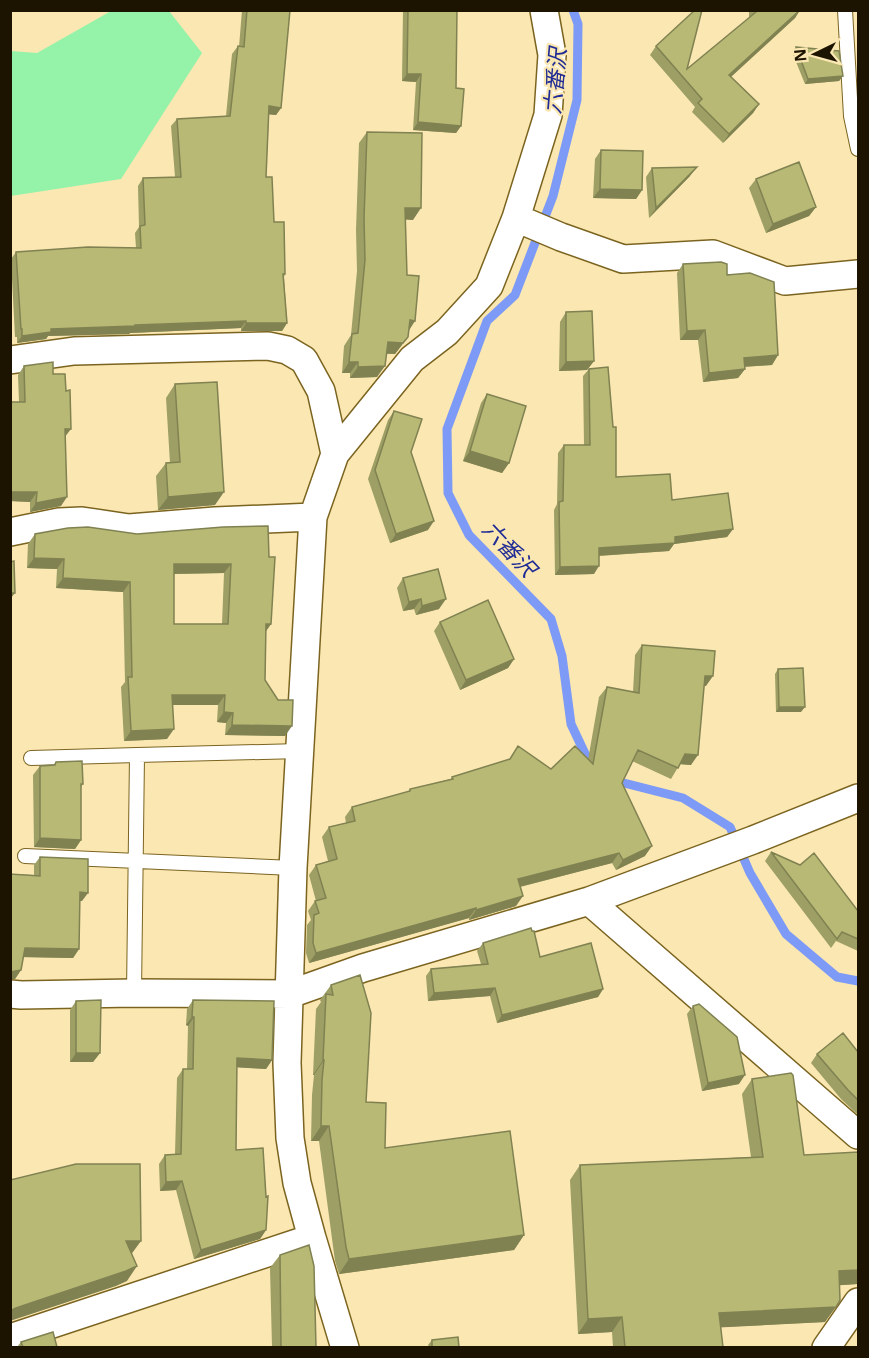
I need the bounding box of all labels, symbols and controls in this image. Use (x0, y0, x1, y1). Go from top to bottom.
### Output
north arrow (785, 24, 845, 84)
water label: 六番沢 (536, 44, 572, 115)
text: N (789, 48, 812, 63)
water label: 六番沢 (477, 514, 546, 585)

